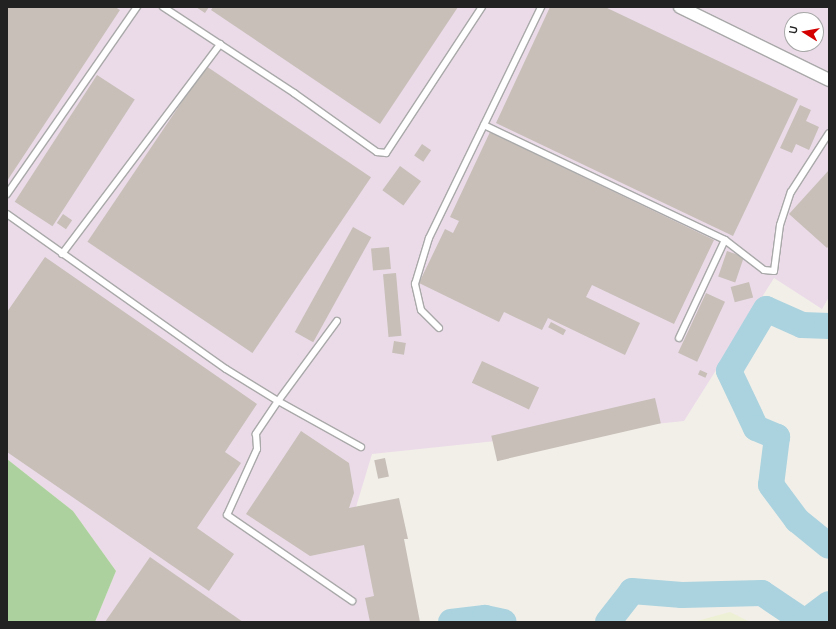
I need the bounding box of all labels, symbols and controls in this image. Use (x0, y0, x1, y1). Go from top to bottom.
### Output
north arrow (784, 12, 824, 52)
text: U (786, 25, 801, 35)

